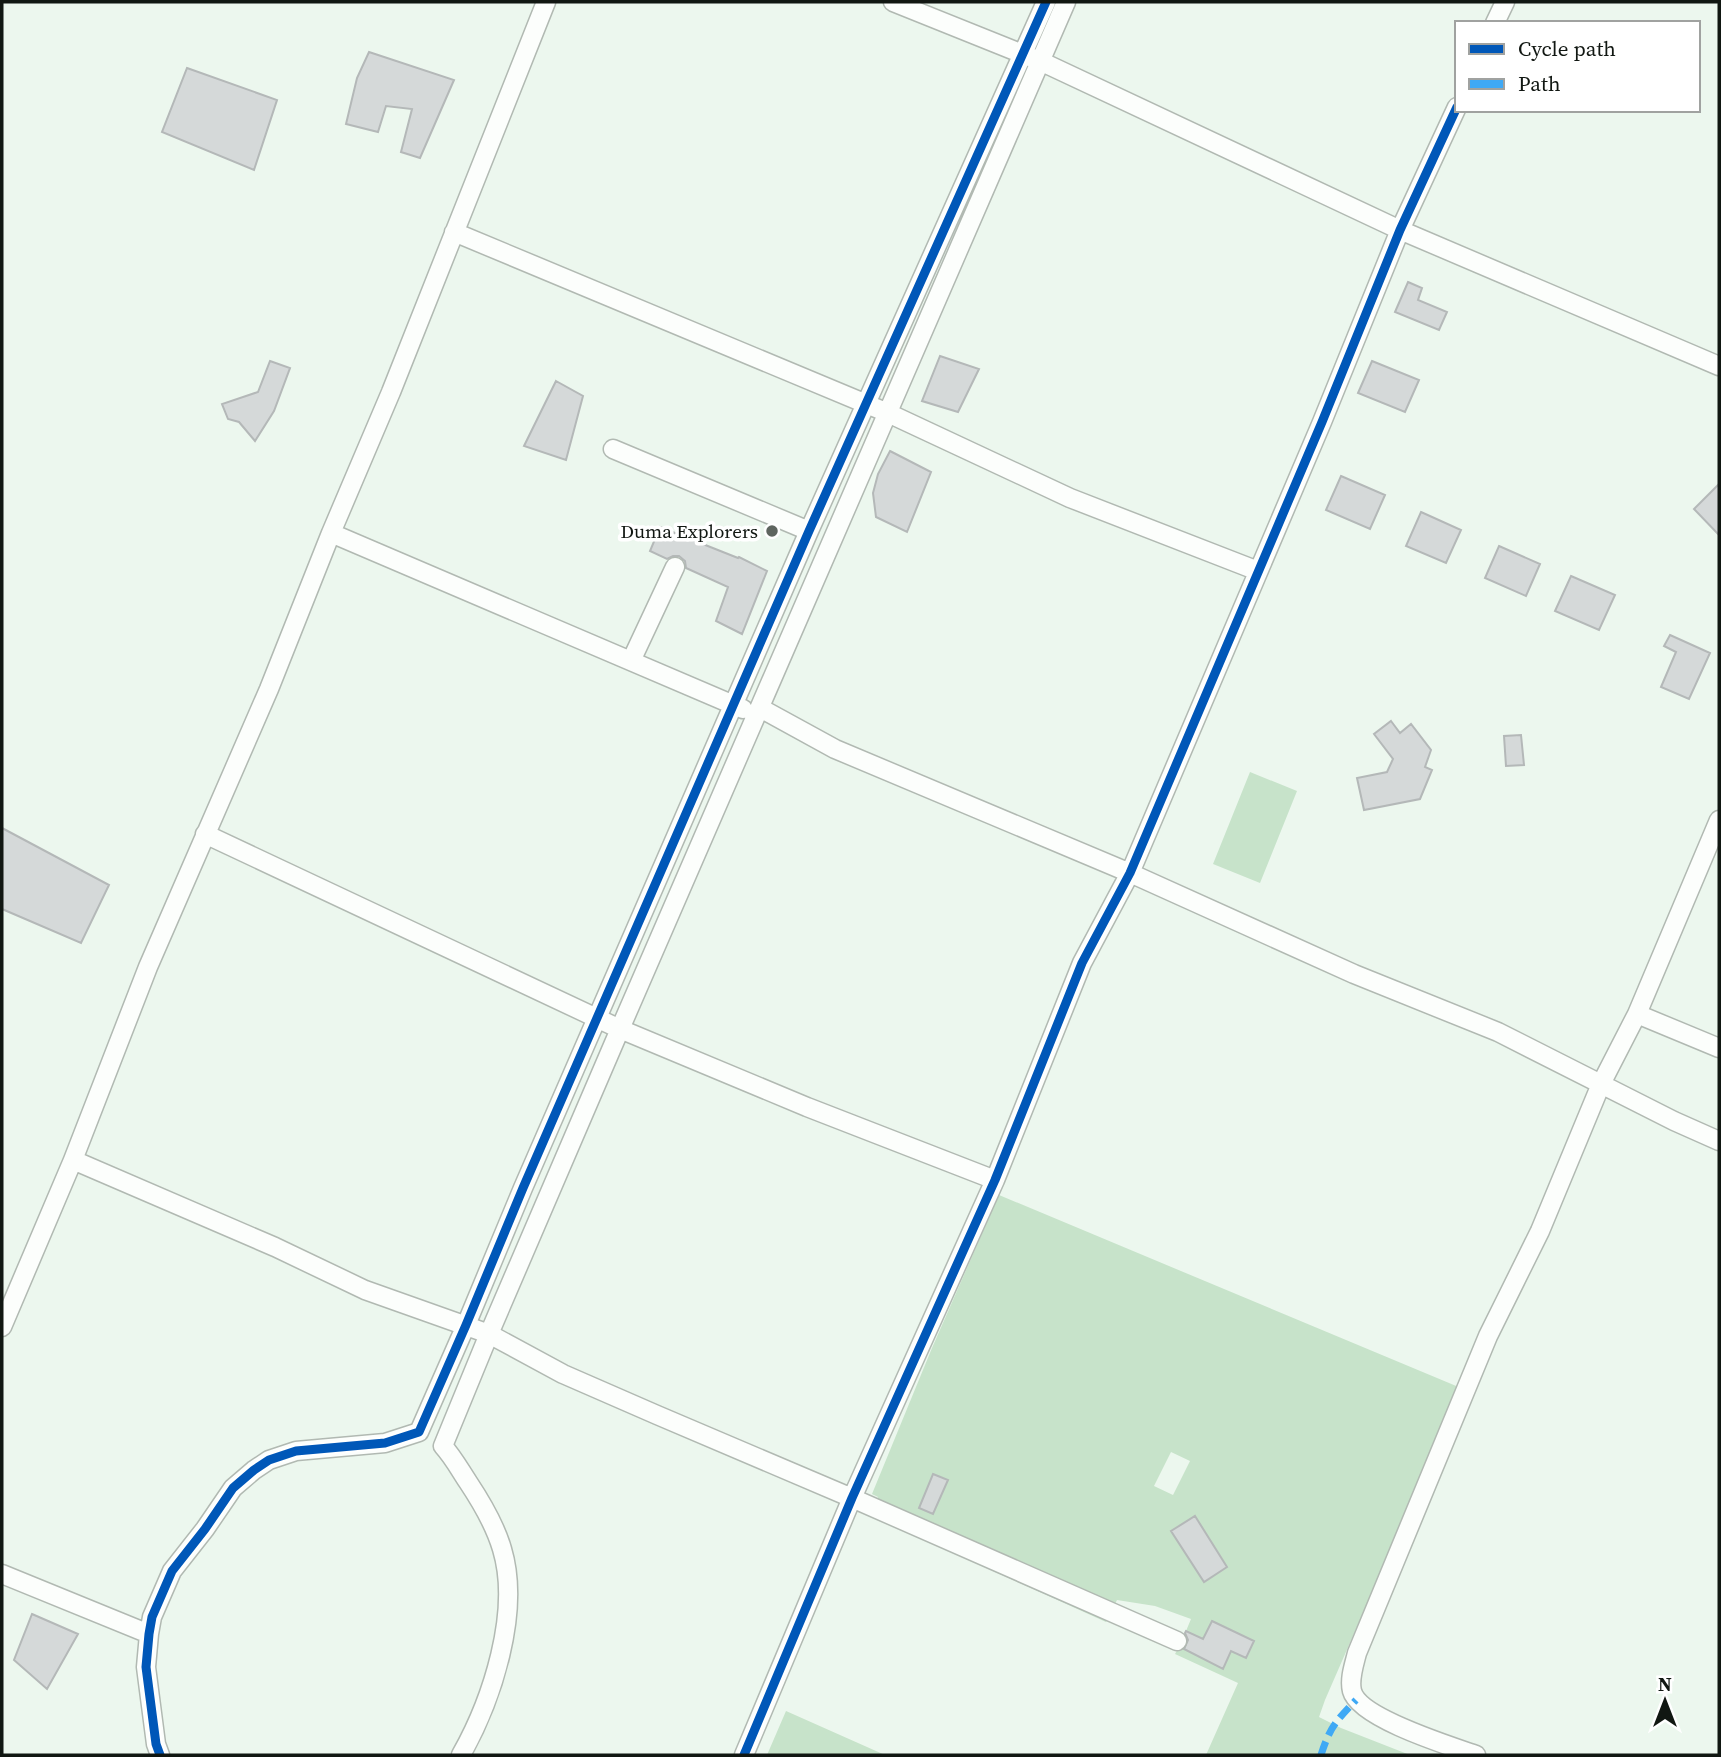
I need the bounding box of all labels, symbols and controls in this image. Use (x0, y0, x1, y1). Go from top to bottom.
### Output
legend (1455, 21, 1700, 112)
text: Cycle path (1518, 34, 1616, 63)
text: Path (1518, 69, 1561, 98)
place label: Duma Explorers (621, 518, 758, 544)
marker: Duma Explorers (764, 523, 780, 539)
north arrow (1630, 1666, 1700, 1736)
text: N (1658, 1671, 1672, 1697)

